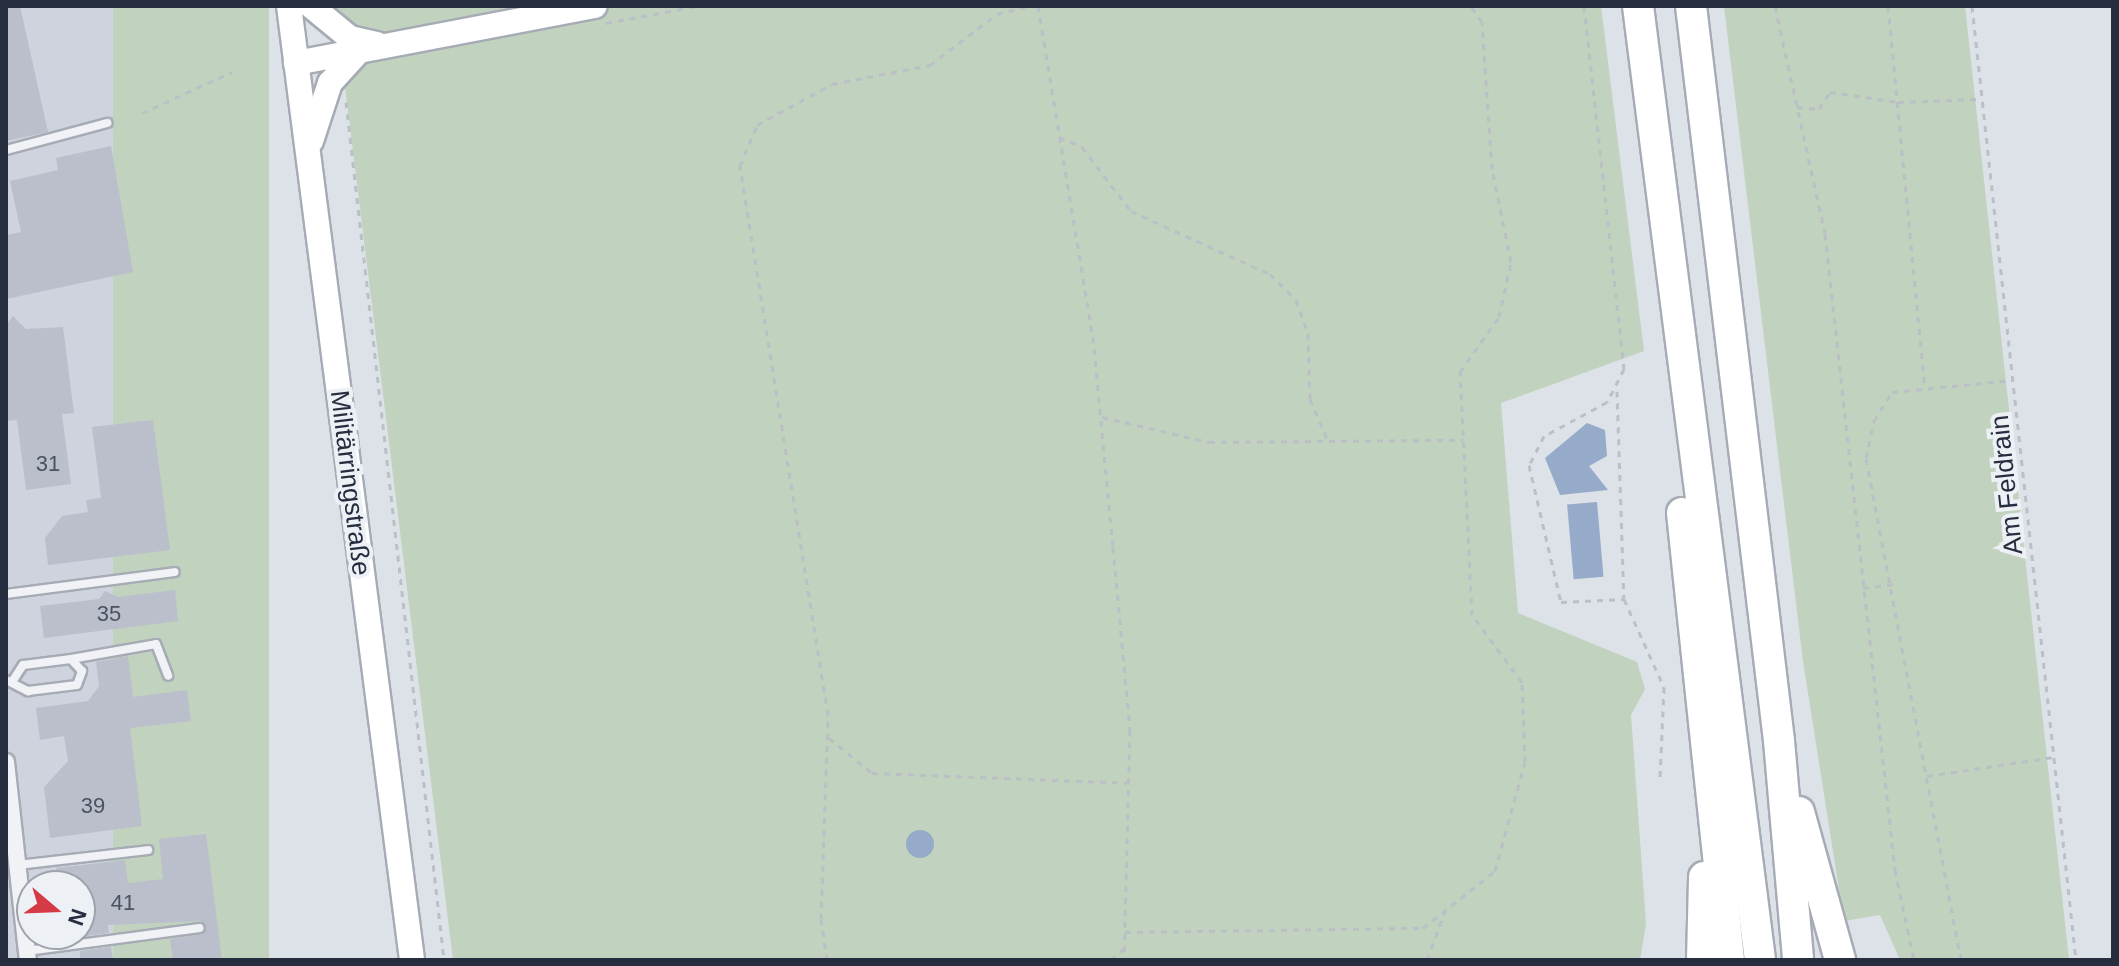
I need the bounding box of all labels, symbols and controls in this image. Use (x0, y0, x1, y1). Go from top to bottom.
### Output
street label: Militärringstraße (323, 389, 377, 577)
street label: Am Feldrain (1984, 414, 2030, 556)
house number: 31 (36, 451, 60, 477)
house number: 35 (97, 601, 121, 627)
house number: 39 (81, 793, 105, 819)
north arrow (16, 870, 96, 950)
house number: 41 (111, 890, 135, 916)
text: N (63, 906, 92, 929)

